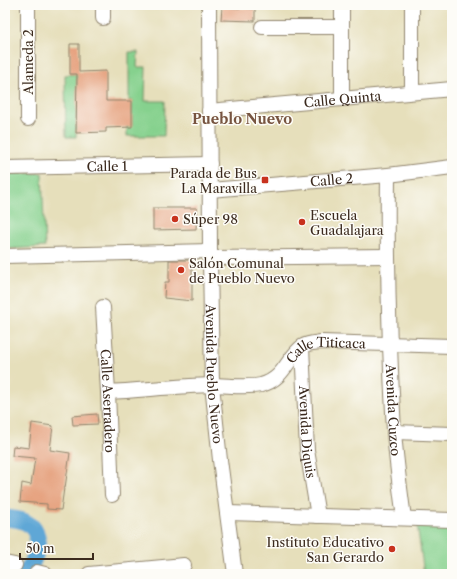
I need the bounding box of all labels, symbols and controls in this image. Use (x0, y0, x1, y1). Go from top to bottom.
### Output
street label: Alameda 2 (20, 29, 36, 96)
street label: Calle Quinta (303, 87, 382, 110)
district label: Pueblo Nuevo (192, 110, 292, 128)
street label: Calle 1 (86, 158, 128, 174)
place label: Parada de Bus La Maravilla (170, 165, 257, 196)
street label: Calle 2 (310, 170, 354, 190)
marker: Parada de Bus La Maravilla (260, 175, 270, 185)
place label: Escuela Guadalajara (310, 207, 384, 238)
place label: Súper 98 (183, 211, 238, 227)
marker: Súper 98 (170, 214, 180, 224)
marker: Escuela Guadalajara (297, 217, 307, 227)
place label: Salón Comunal de Pueblo Nuevo (189, 255, 295, 286)
marker: Salón Comunal de Pueblo Nuevo (176, 265, 186, 275)
street label: Avenida Pueblo Nuevo (203, 303, 226, 445)
street label: Calle Titicaca (282, 334, 366, 366)
street label: Calle Aserradero (97, 349, 118, 453)
street label: Avenida Cuzco (383, 362, 404, 457)
street label: Avenida Diquis (296, 384, 320, 480)
place label: Instituto Educativo San Gerardo (267, 534, 384, 565)
scale bar (20, 535, 93, 561)
text: 50 m (26, 541, 55, 556)
marker: Instituto Educativo San Gerardo (387, 544, 397, 554)

